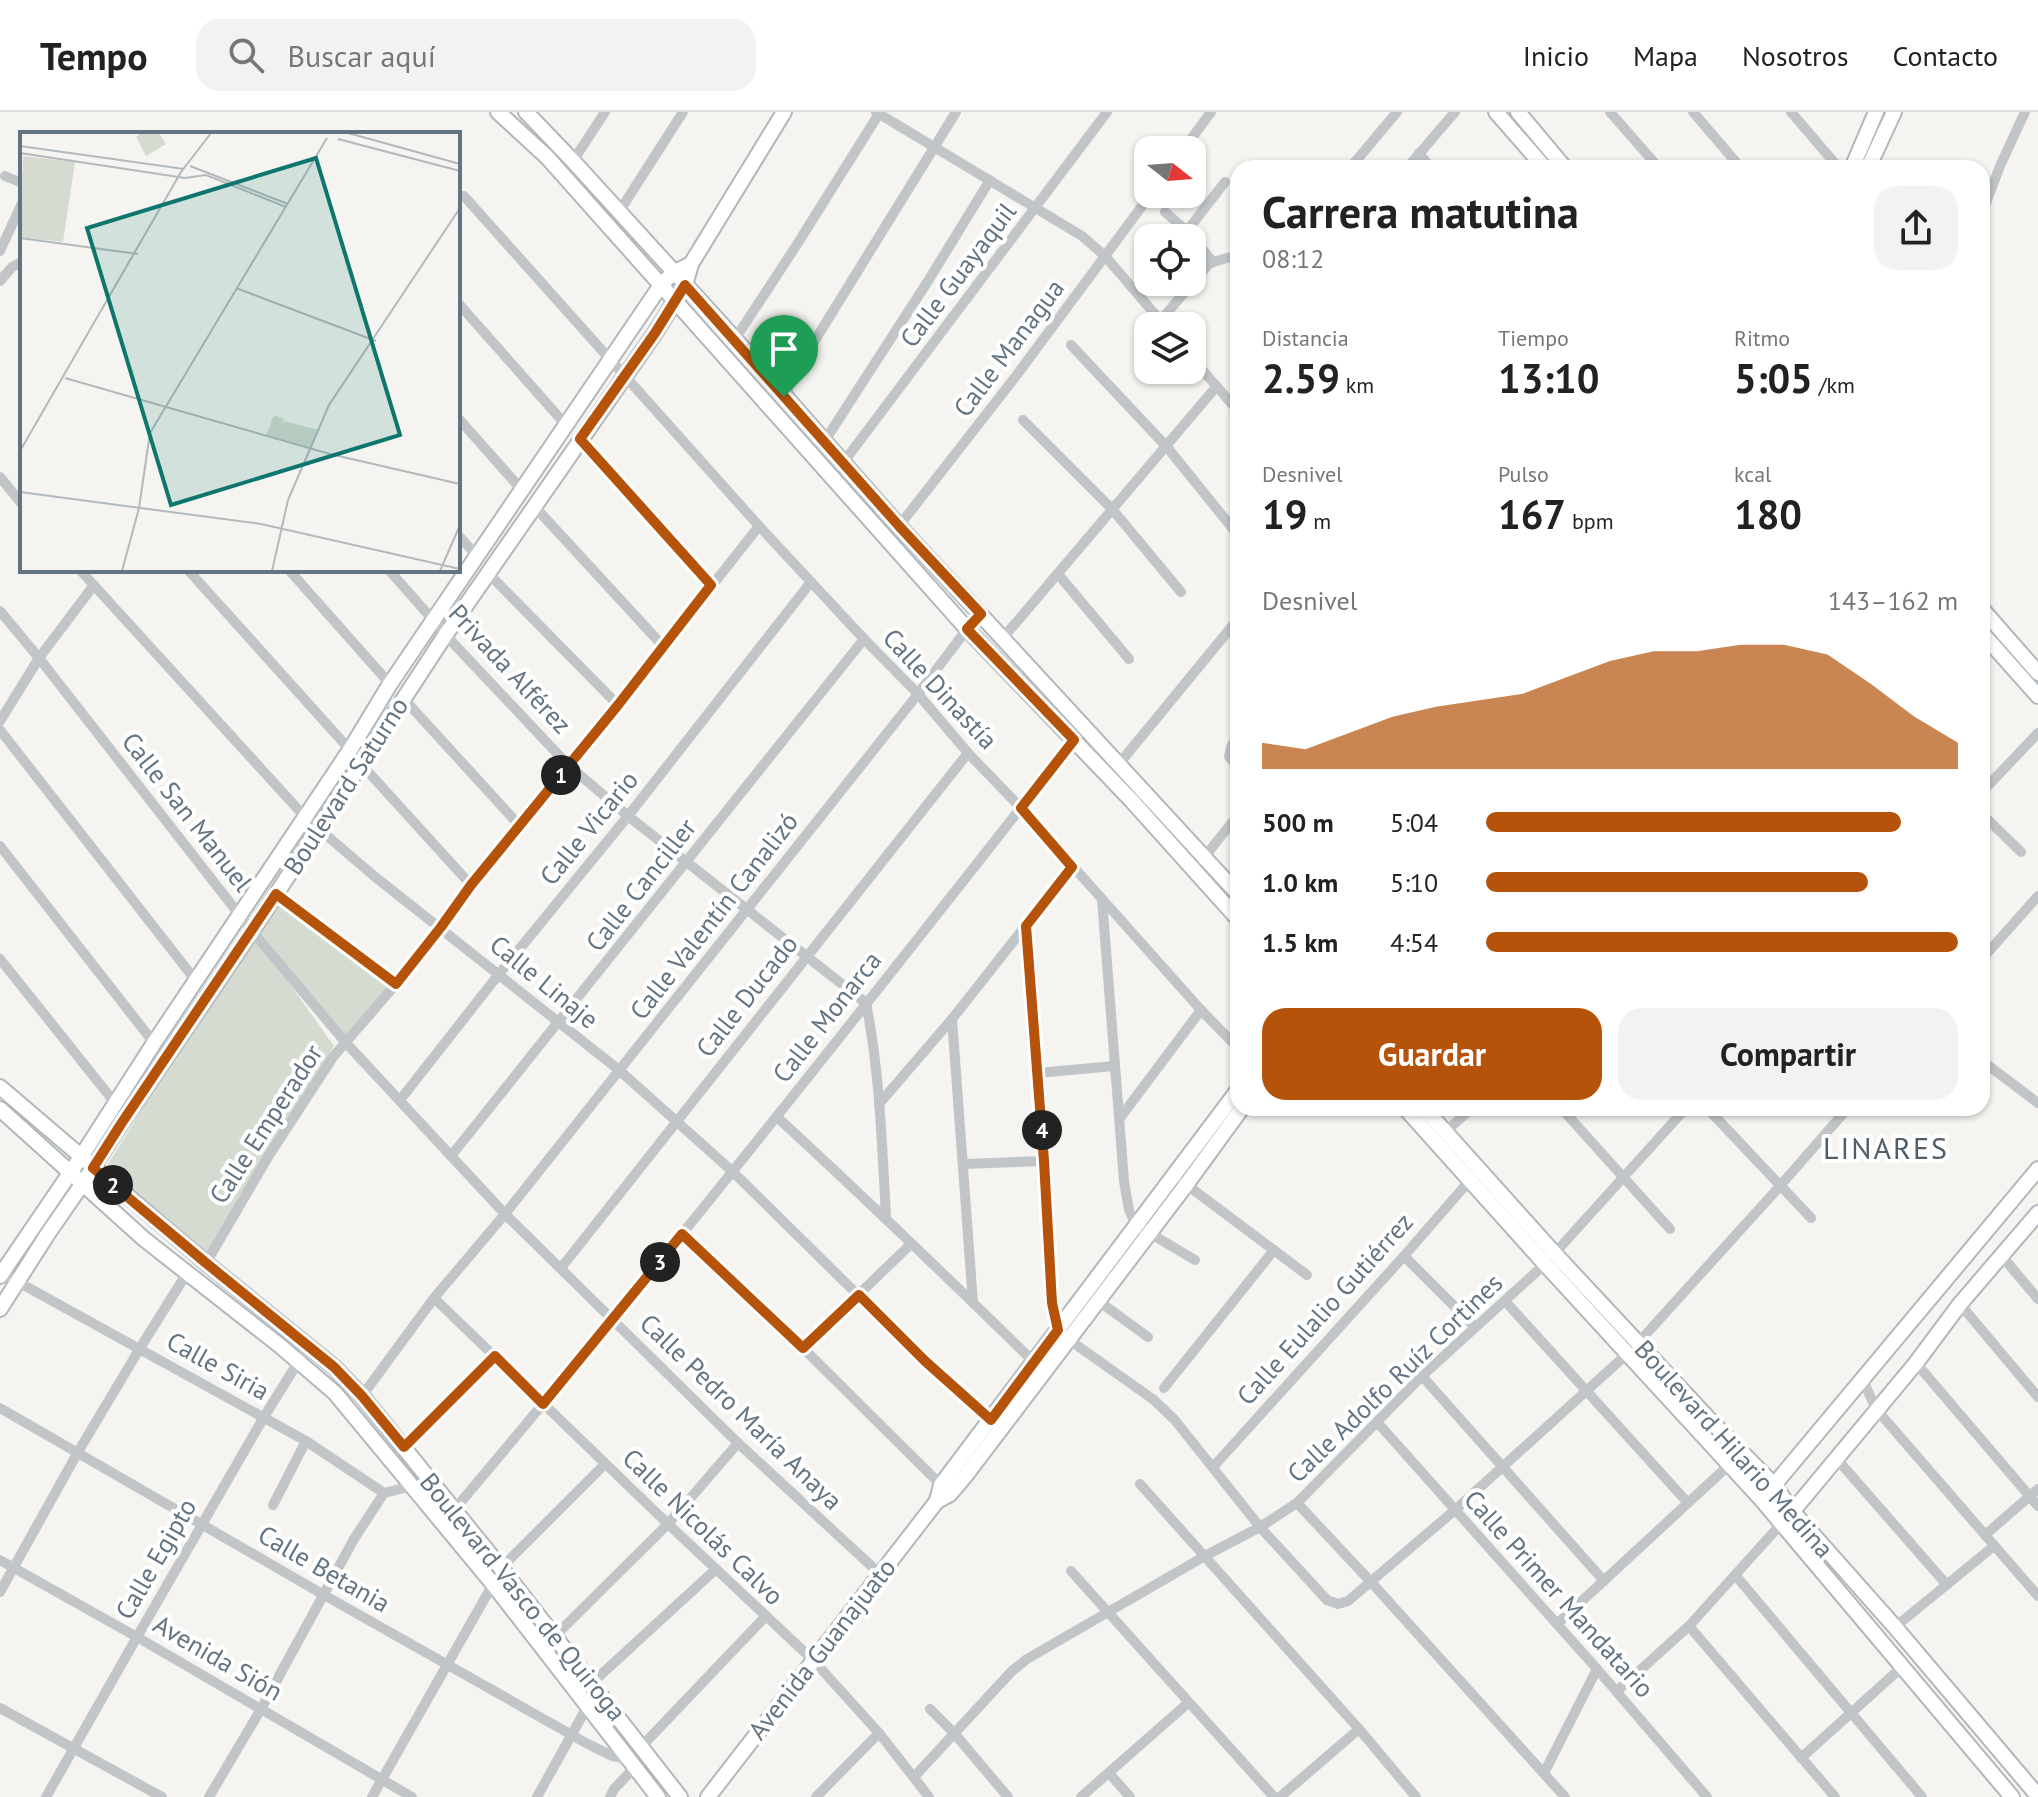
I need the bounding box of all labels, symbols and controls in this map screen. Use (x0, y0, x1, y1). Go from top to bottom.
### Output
search box (196, 19, 756, 91)
text: Tempo (40, 31, 148, 80)
icon: search (224, 33, 268, 77)
text: Buscar aquí (288, 36, 436, 75)
text: Inicio (1523, 37, 1589, 74)
text: Mapa (1633, 37, 1698, 74)
text: Nosotros (1742, 37, 1848, 74)
text: Contacto (1892, 37, 1998, 74)
inset map (20, 132, 460, 572)
north arrow (1134, 136, 1206, 208)
map controls (1134, 136, 1206, 384)
text: Carrera matutina (1262, 183, 1579, 240)
button: share (1874, 186, 1958, 270)
street label: Calle Guayaquil (892, 195, 1023, 354)
button: locate (1134, 224, 1206, 296)
text: 08:12 (1262, 242, 1324, 275)
street label: Calle Managua (946, 272, 1071, 423)
button: layers (1134, 312, 1206, 384)
pin (750, 315, 818, 397)
text: Distancia (1262, 324, 1349, 352)
text: Tiempo (1498, 324, 1569, 352)
text: Ritmo (1734, 324, 1790, 352)
icon: arrive (762, 327, 806, 371)
text: 2.59 (1262, 352, 1340, 404)
text: 13:10 (1498, 352, 1599, 404)
text: 5:05 (1734, 352, 1813, 404)
text: km (1340, 371, 1374, 399)
text: /km (1813, 371, 1855, 399)
text: Desnivel (1262, 460, 1343, 488)
text: Pulso (1498, 460, 1549, 488)
text: kcal (1734, 460, 1772, 488)
text: 19 (1262, 488, 1307, 540)
text: 167 (1498, 488, 1566, 540)
text: 180 (1734, 488, 1802, 540)
text: m (1307, 507, 1331, 535)
text: bpm (1566, 507, 1614, 535)
text: Desnivel (1262, 584, 1357, 617)
text: 143–162 m (1828, 584, 1958, 617)
street label: Privada Alférez (442, 597, 579, 740)
street label: Calle Dinastía (876, 621, 1005, 756)
street label: Boulevard Saturno (276, 691, 415, 881)
street label: Calle San Manuel (115, 725, 260, 898)
pin: 1 (541, 755, 581, 795)
text: 1 (555, 761, 567, 789)
street label: Calle Vicario (532, 764, 645, 892)
street label: Calle Valentín Canalizó (622, 805, 805, 1026)
text: 500 m (1262, 806, 1334, 839)
text: 5:04 (1390, 806, 1438, 839)
street label: Calle Canciller (578, 811, 703, 958)
text: 1.0 km (1262, 866, 1338, 899)
text: 5:10 (1390, 866, 1438, 899)
text: 1.5 km (1262, 926, 1338, 959)
text: 4:54 (1390, 926, 1438, 959)
street label: Calle Linaje (483, 928, 605, 1035)
street label: Calle Ducado (689, 928, 805, 1063)
street label: Calle Monarca (765, 944, 888, 1089)
button: Guardar (1262, 1008, 1602, 1100)
button: Compartir (1618, 1008, 1958, 1100)
street label: Calle Emperador (202, 1038, 329, 1210)
pin: 4 (1022, 1110, 1062, 1150)
text: 4 (1036, 1116, 1048, 1144)
district label: LINARES (1823, 1128, 1949, 1167)
pin: 2 (93, 1165, 133, 1205)
text: 2 (107, 1171, 119, 1199)
street label: Calle Eulalio Gutiérrez (1230, 1206, 1420, 1412)
pin: 3 (640, 1242, 680, 1282)
text: 3 (654, 1248, 666, 1276)
street label: Calle Adolfo Ruíz Cortines (1280, 1266, 1509, 1489)
street label: Calle Pedro María Anaya (633, 1306, 849, 1517)
street label: Calle Siria (161, 1324, 275, 1407)
street label: Boulevard Hilario Medina (1628, 1333, 1841, 1565)
street label: Calle Nicolás Calvo (616, 1441, 791, 1612)
street label: Boulevard Vasco de Quiroga (413, 1466, 634, 1727)
street label: Calle Primer Mandatario (1457, 1483, 1661, 1704)
street label: Calle Egipto (108, 1492, 203, 1625)
street label: Calle Betania (252, 1518, 396, 1620)
street label: Avenida Guanajuato (741, 1551, 903, 1746)
street label: Avenida Sión (148, 1607, 289, 1708)

